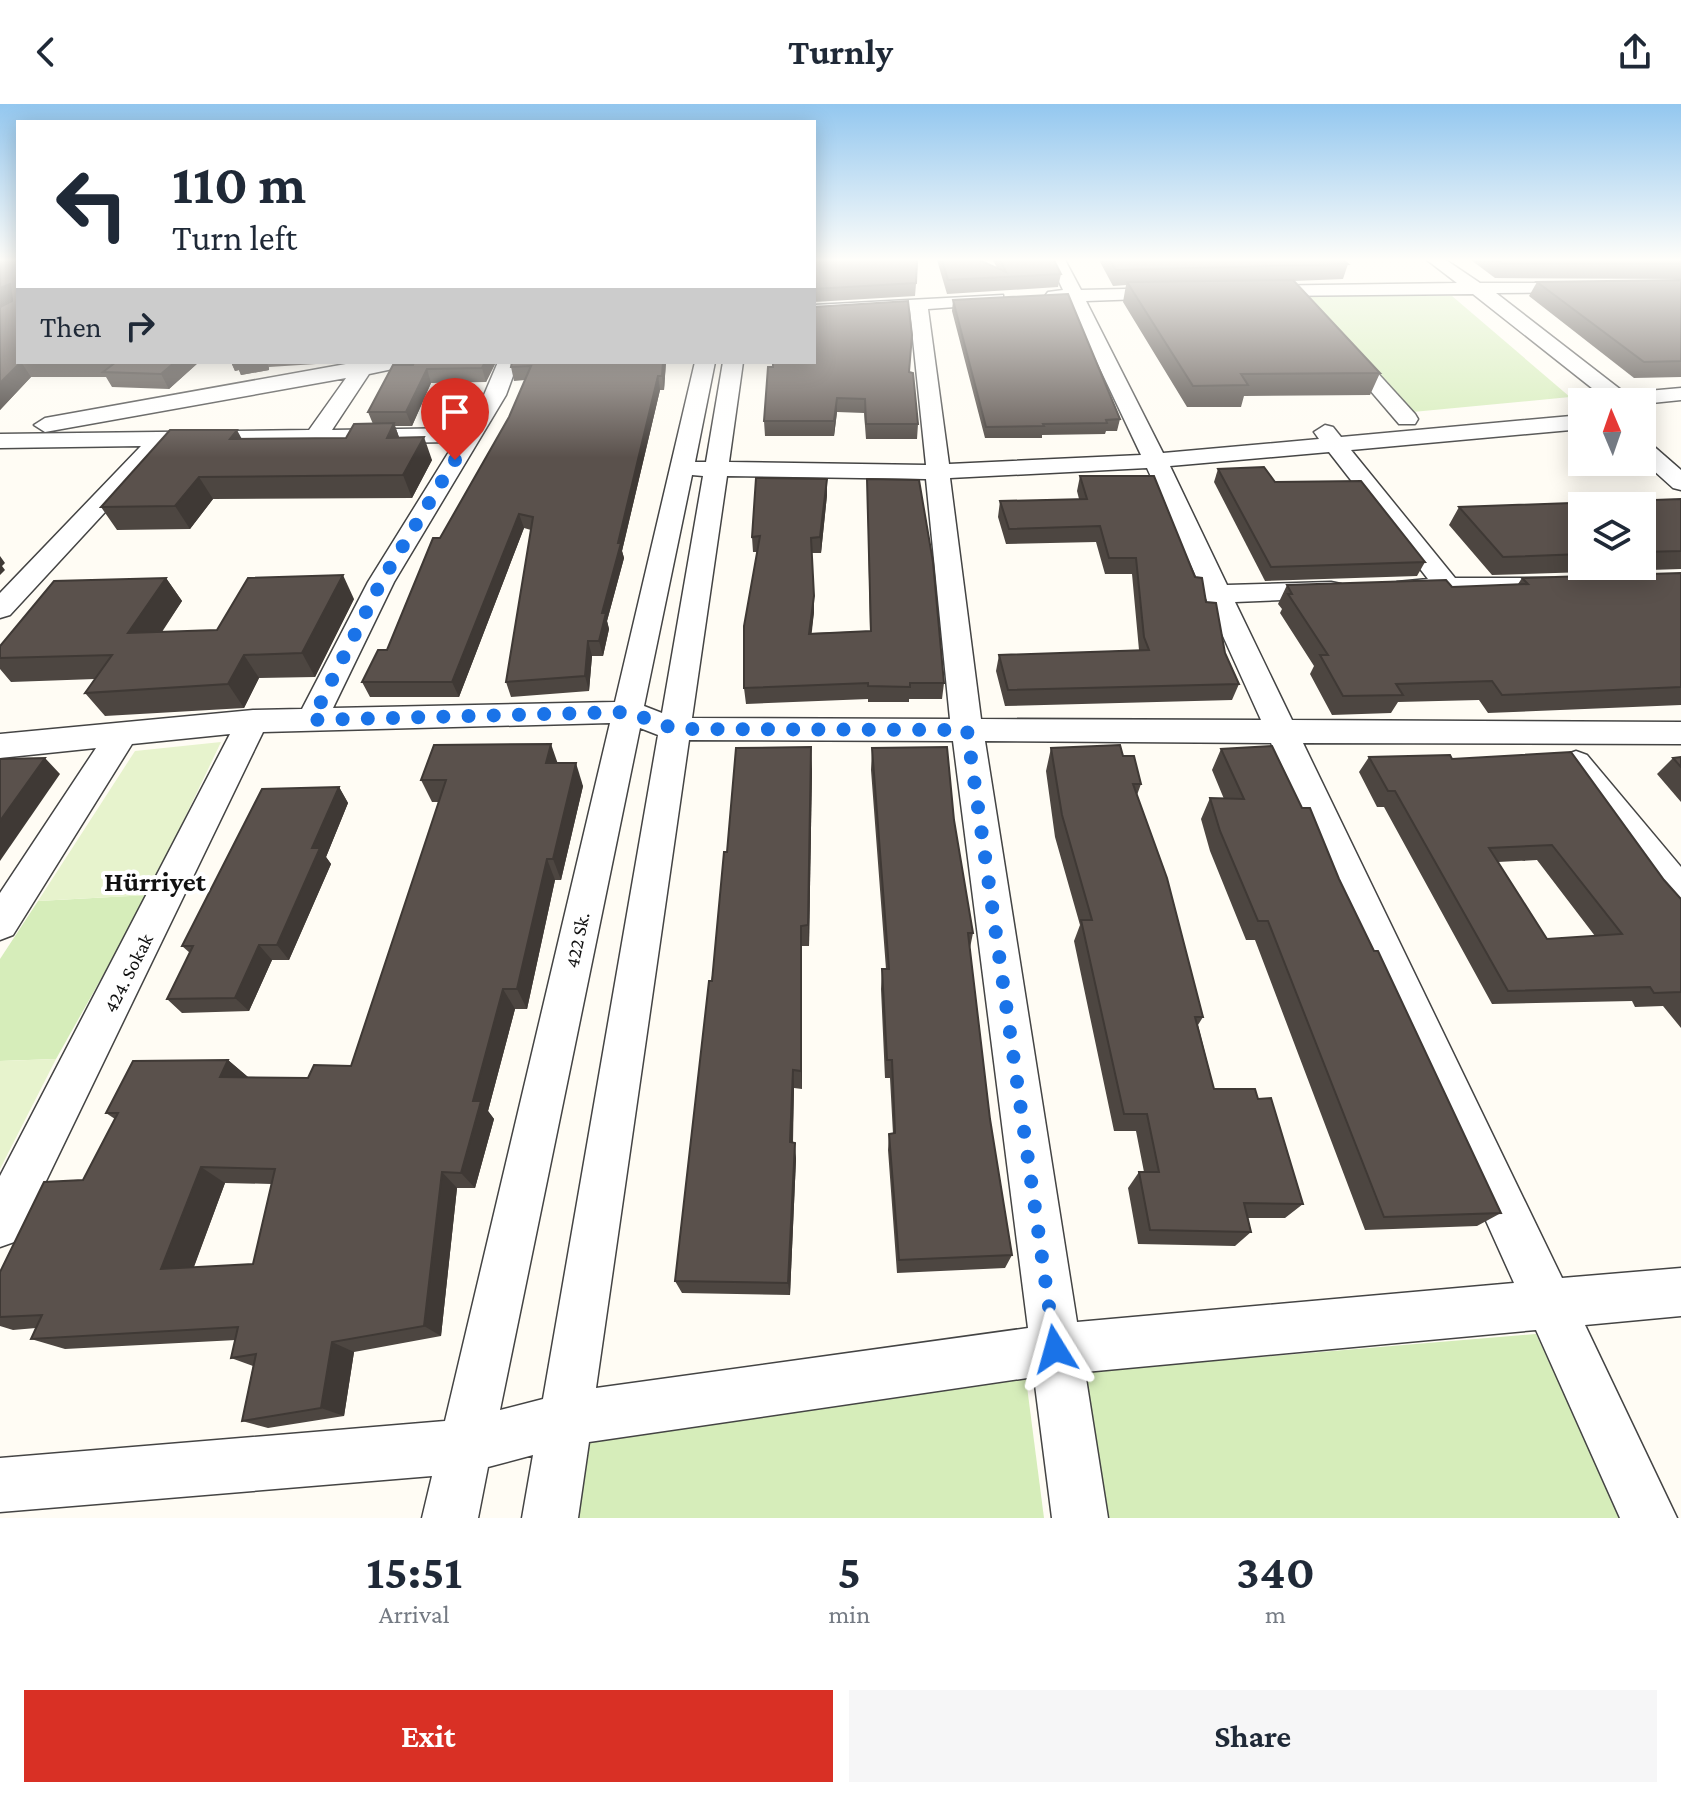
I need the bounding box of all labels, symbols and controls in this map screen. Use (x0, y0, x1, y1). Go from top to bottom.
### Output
icon: back (24, 30, 68, 74)
icon: share (1613, 30, 1657, 74)
text: Turnly (788, 32, 893, 72)
icon: left (40, 152, 144, 256)
text: 110 m (172, 153, 306, 215)
text: Turn left (172, 218, 297, 258)
icon: right (118, 304, 162, 348)
text: Then (40, 310, 102, 343)
pin (421, 378, 489, 460)
north arrow (1568, 388, 1656, 476)
map controls (1568, 388, 1656, 580)
icon: arrive (433, 390, 477, 434)
button: layers (1568, 492, 1656, 580)
district label: Hürriyet (104, 866, 207, 897)
street label: 422 Sk. (560, 910, 594, 970)
street label: 424. Sokak (99, 929, 157, 1016)
position arrow (1013, 1307, 1097, 1391)
text: 15:51 (366, 1545, 462, 1598)
text: 5 (838, 1545, 861, 1598)
text: 340 (1236, 1545, 1315, 1598)
text: Arrival (379, 1600, 450, 1629)
text: min (828, 1600, 870, 1629)
text: m (1265, 1600, 1286, 1629)
button: Exit (24, 1690, 833, 1782)
button: Share (849, 1690, 1657, 1782)

